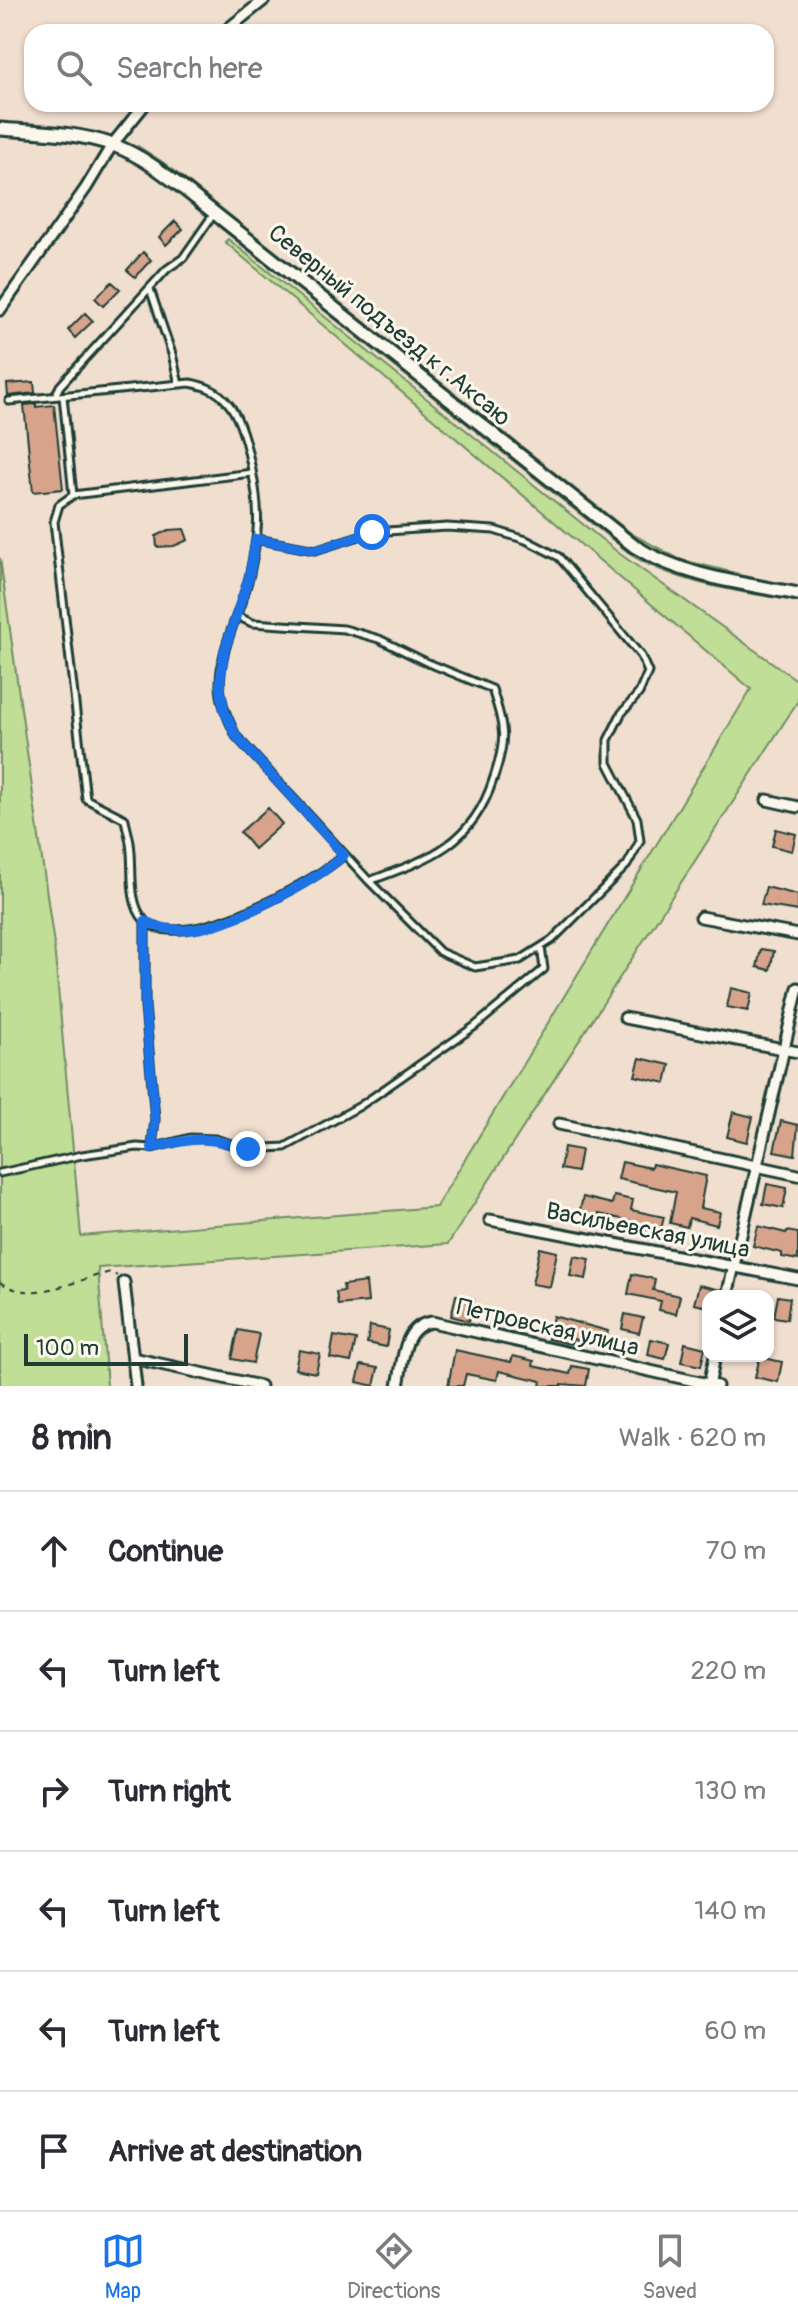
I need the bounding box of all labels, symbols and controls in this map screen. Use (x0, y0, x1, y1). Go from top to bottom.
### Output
search box (24, 24, 774, 112)
icon: search (52, 46, 96, 90)
text: Search here (116, 50, 263, 87)
street label: Северный подъезд к г.Аксаю (262, 218, 517, 432)
route start (354, 514, 390, 550)
route end (230, 1131, 266, 1167)
street label: Васильевская улица (544, 1197, 752, 1264)
map controls (702, 1290, 774, 1362)
button: layers (702, 1290, 774, 1362)
street label: Петровская улица (454, 1292, 642, 1363)
scale bar (24, 1330, 188, 1366)
text: 100 m (36, 1334, 99, 1362)
text: 8 min (32, 1417, 112, 1460)
text: Walk · 620 m (619, 1422, 766, 1454)
icon: ahead (32, 1529, 76, 1573)
text: Continue (108, 1533, 223, 1570)
text: 70 m (706, 1535, 766, 1567)
icon: left (32, 1649, 76, 1693)
text: Turn left (108, 1653, 219, 1690)
text: 220 m (690, 1655, 766, 1687)
icon: right (32, 1769, 76, 1813)
text: Turn right (108, 1773, 231, 1810)
text: 130 m (695, 1775, 766, 1807)
icon: left (32, 1889, 76, 1933)
text: Turn left (108, 1893, 219, 1930)
text: 140 m (694, 1895, 766, 1927)
icon: left (32, 2009, 76, 2053)
text: Turn left (108, 2013, 219, 2050)
text: 60 m (704, 2015, 766, 2047)
icon: arrive (32, 2129, 76, 2173)
text: Arrive at destination (108, 2133, 362, 2170)
tab: Map (101, 2229, 145, 2305)
tab: Directions (347, 2229, 440, 2305)
tab: Saved (642, 2229, 697, 2305)

